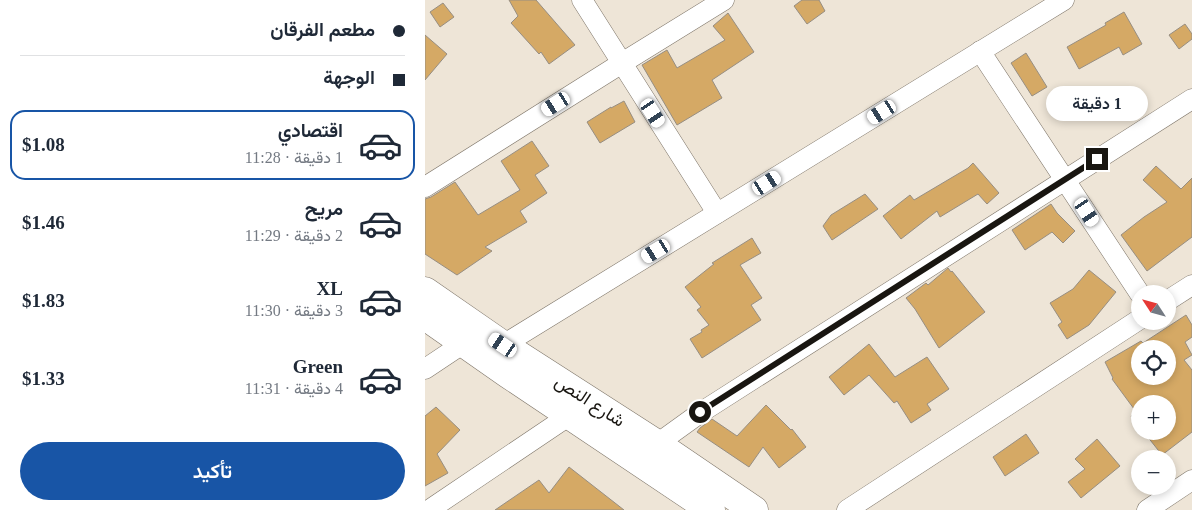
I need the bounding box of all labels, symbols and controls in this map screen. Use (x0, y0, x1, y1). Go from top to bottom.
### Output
text: مطعم الفرقان (270, 19, 375, 40)
text: الوجهة (323, 67, 375, 88)
callout: 1 دقيقة (1046, 86, 1148, 122)
car (539, 90, 572, 118)
text: 1 دقيقة (1072, 95, 1122, 112)
car (638, 96, 667, 130)
car (865, 98, 898, 126)
text: اقتصادي (278, 120, 343, 141)
icon: car (358, 123, 403, 168)
text: $1.08 (22, 134, 65, 155)
route end (1086, 148, 1108, 170)
text: 1 دقيقة · 11:28 (245, 149, 343, 166)
car (750, 169, 783, 197)
car (1072, 195, 1101, 229)
text: مريح (305, 198, 343, 219)
icon: car (358, 201, 403, 246)
text: $1.46 (22, 212, 65, 233)
text: 2 دقيقة · 11:29 (245, 227, 343, 244)
car (639, 237, 672, 265)
text: XL (317, 278, 343, 299)
icon: car (358, 279, 403, 324)
north arrow (1131, 285, 1176, 330)
map controls (1131, 285, 1176, 495)
text: $1.83 (22, 290, 65, 311)
text: 3 دقيقة · 11:30 (245, 302, 343, 319)
car (486, 330, 519, 360)
button: locate (1131, 340, 1176, 385)
text: Green (293, 356, 343, 377)
icon: car (358, 357, 403, 402)
text: $1.33 (22, 368, 65, 389)
street label: شارع النص (550, 371, 629, 433)
text: 4 دقيقة · 11:31 (245, 380, 343, 397)
button: + (1131, 395, 1176, 440)
route start (689, 401, 711, 423)
button: تأكيد (20, 442, 405, 500)
button: − (1131, 450, 1176, 495)

